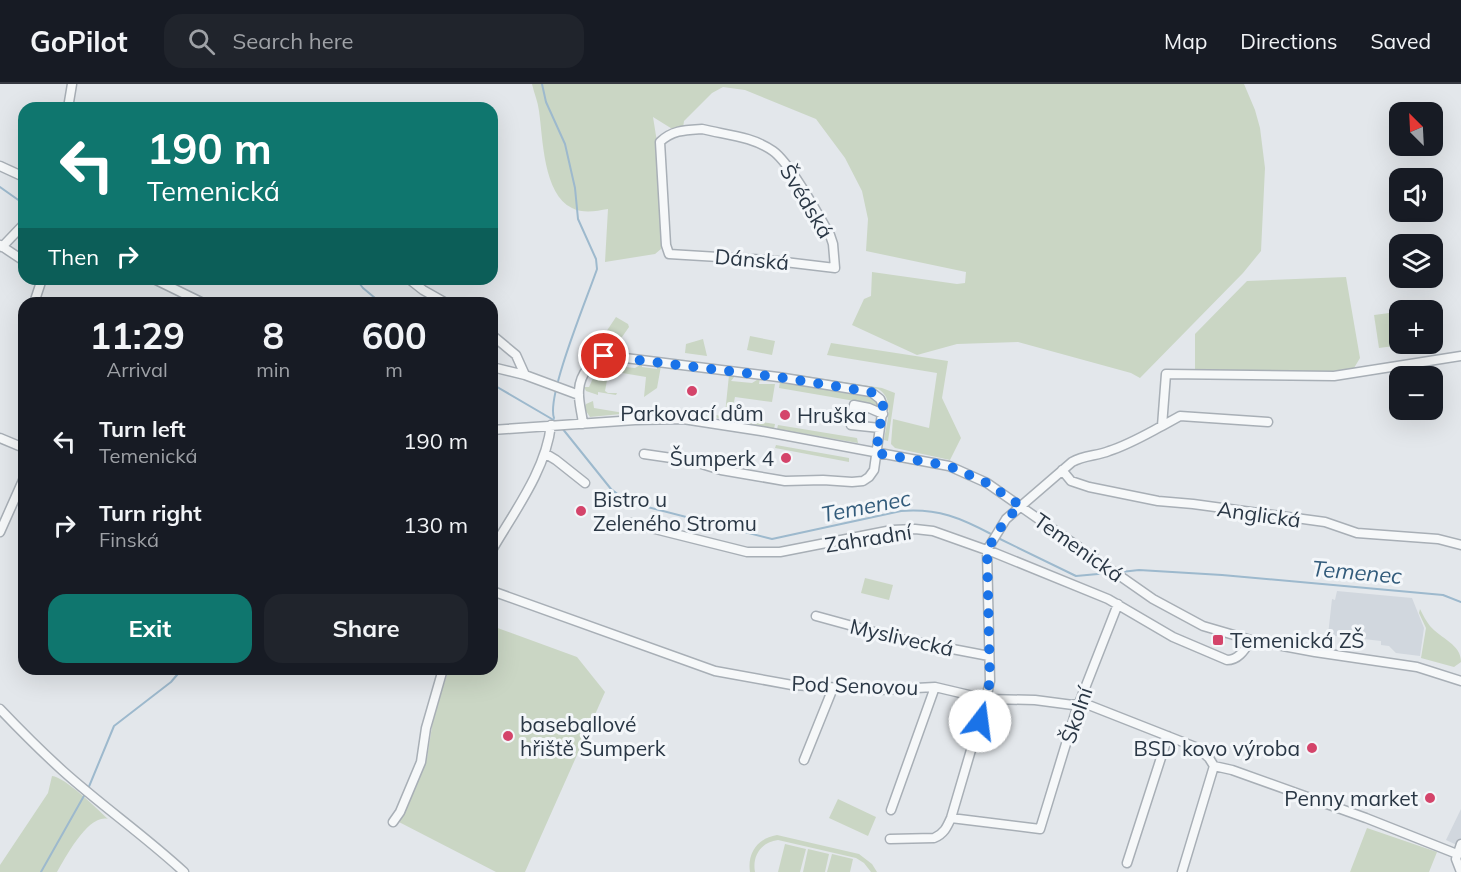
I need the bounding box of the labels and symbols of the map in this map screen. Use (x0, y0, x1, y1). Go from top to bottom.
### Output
north arrow (1389, 102, 1443, 156)
street label: Švédská (775, 159, 839, 243)
street label: Dánská (714, 243, 790, 275)
pin (578, 330, 629, 381)
marker: Parkovací dům (685, 384, 699, 398)
place label: Parkovací dům (620, 400, 764, 426)
place label: Hruška (797, 402, 867, 428)
marker: Hruška (778, 408, 792, 422)
place label: Šumperk 4 (670, 445, 774, 471)
marker: Šumperk 4 (779, 451, 793, 465)
water label: Temenec (819, 484, 913, 528)
place label: Bistro u Zeleného Stromu (593, 486, 757, 536)
street label: Anglická (1215, 495, 1303, 533)
marker: Bistro u Zeleného Stromu (574, 504, 588, 518)
street label: Temenická (1029, 507, 1129, 587)
street label: Zahradní (823, 518, 914, 558)
water label: Temenec (1311, 554, 1403, 590)
street label: Myslivecká (848, 612, 956, 662)
place label: Temenická ZŠ (1230, 627, 1364, 653)
marker: Temenická ZŠ (1211, 633, 1225, 647)
street label: Pod Senovou (791, 670, 919, 700)
street label: Školní (1054, 682, 1098, 747)
position arrow (948, 689, 1012, 753)
place label: baseballové hřiště Šumperk (520, 711, 666, 761)
marker: baseballové hřiště Šumperk (501, 729, 515, 743)
place label: BSD kovo výroba (1133, 735, 1300, 761)
marker: BSD kovo výroba (1305, 741, 1319, 755)
place label: Penny market (1284, 785, 1418, 811)
marker: Penny market (1423, 791, 1437, 805)

